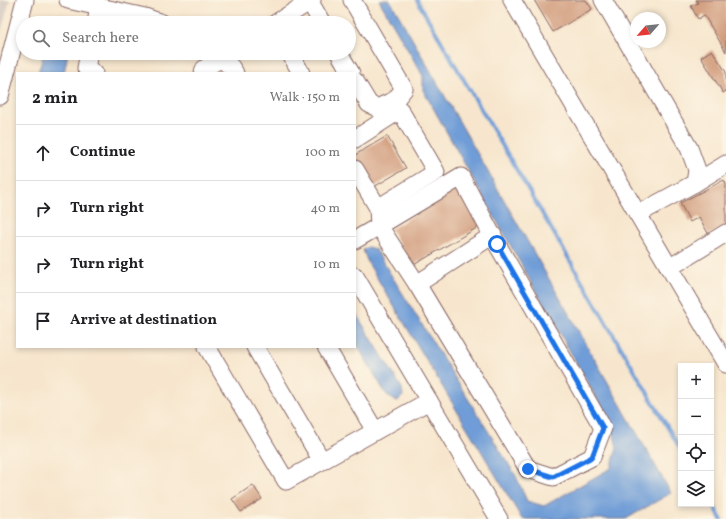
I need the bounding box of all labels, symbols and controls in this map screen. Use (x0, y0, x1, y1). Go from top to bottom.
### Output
north arrow (630, 12, 666, 48)
search box (16, 16, 356, 60)
icon: search (30, 27, 52, 49)
text: Search here (62, 28, 139, 49)
text: 2 min (32, 87, 78, 110)
text: Walk · 150 m (270, 89, 340, 107)
icon: ahead (32, 142, 54, 164)
text: Continue (70, 142, 135, 163)
text: 100 m (305, 144, 340, 162)
icon: right (32, 198, 54, 220)
text: Turn right (70, 198, 144, 219)
text: 40 m (311, 200, 340, 218)
route start (488, 235, 506, 253)
icon: right (32, 254, 54, 276)
text: Turn right (70, 254, 144, 275)
text: 10 m (313, 256, 340, 274)
icon: arrive (32, 310, 54, 332)
text: Arrive at destination (70, 310, 217, 331)
map controls (678, 363, 714, 507)
button: + (678, 363, 714, 399)
button: − (678, 399, 714, 435)
button: locate (678, 435, 714, 471)
route end (519, 460, 537, 478)
button: layers (678, 471, 714, 507)

